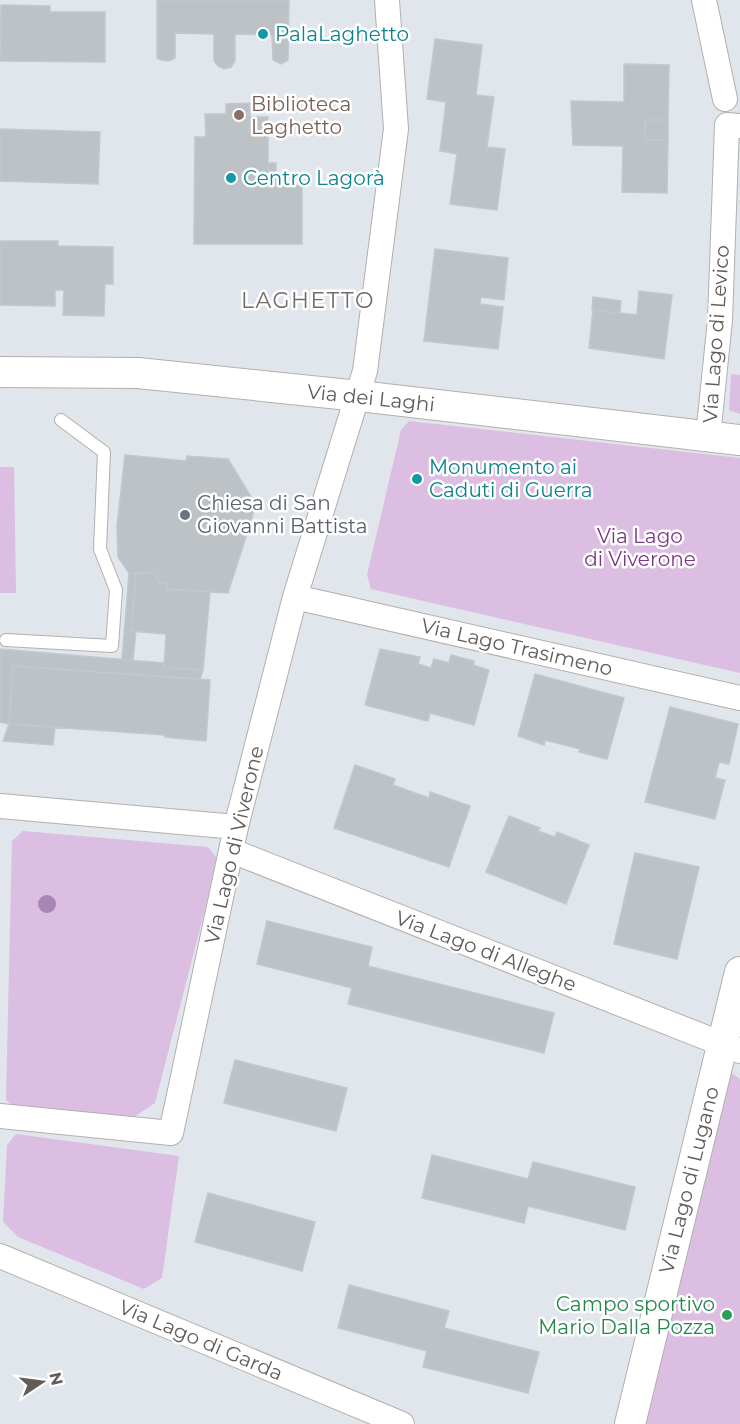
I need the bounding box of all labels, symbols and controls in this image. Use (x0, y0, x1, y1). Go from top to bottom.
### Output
place label: PalaLaghetto (275, 22, 409, 46)
marker: PalaLaghetto (256, 27, 270, 41)
place label: Biblioteca Laghetto (251, 92, 351, 139)
marker: Biblioteca Laghetto (232, 108, 246, 122)
place label: Centro Lagorà (243, 166, 385, 190)
marker: Centro Lagorà (224, 171, 238, 185)
street label: Via Lago di Levico (698, 244, 734, 424)
district label: LAGHETTO (241, 287, 375, 314)
street label: Via dei Laghi (306, 379, 436, 417)
place label: Monumento ai Caduti di Guerra (429, 455, 593, 502)
marker: Monumento ai Caduti di Guerra (410, 472, 424, 486)
place label: Chiesa di San Giovanni Battista (197, 491, 368, 538)
marker: Chiesa di San Giovanni Battista (178, 508, 192, 522)
park label: Via Lago di Viverone (584, 524, 696, 571)
street label: Via Lago Trasimeno (419, 613, 615, 681)
street label: Via Lago di Viverone (199, 744, 269, 946)
street label: Via Lago di Alleghe (392, 905, 580, 997)
street label: Via Lago di Lugano (654, 1084, 724, 1276)
place label: Campo sportivo Mario Dalla Pozza (538, 1292, 715, 1339)
street label: Via Lago di Garda (115, 1295, 287, 1385)
marker: Campo sportivo Mario Dalla Pozza (720, 1308, 734, 1322)
north arrow (12, 1352, 72, 1412)
text: N (45, 1370, 67, 1387)

